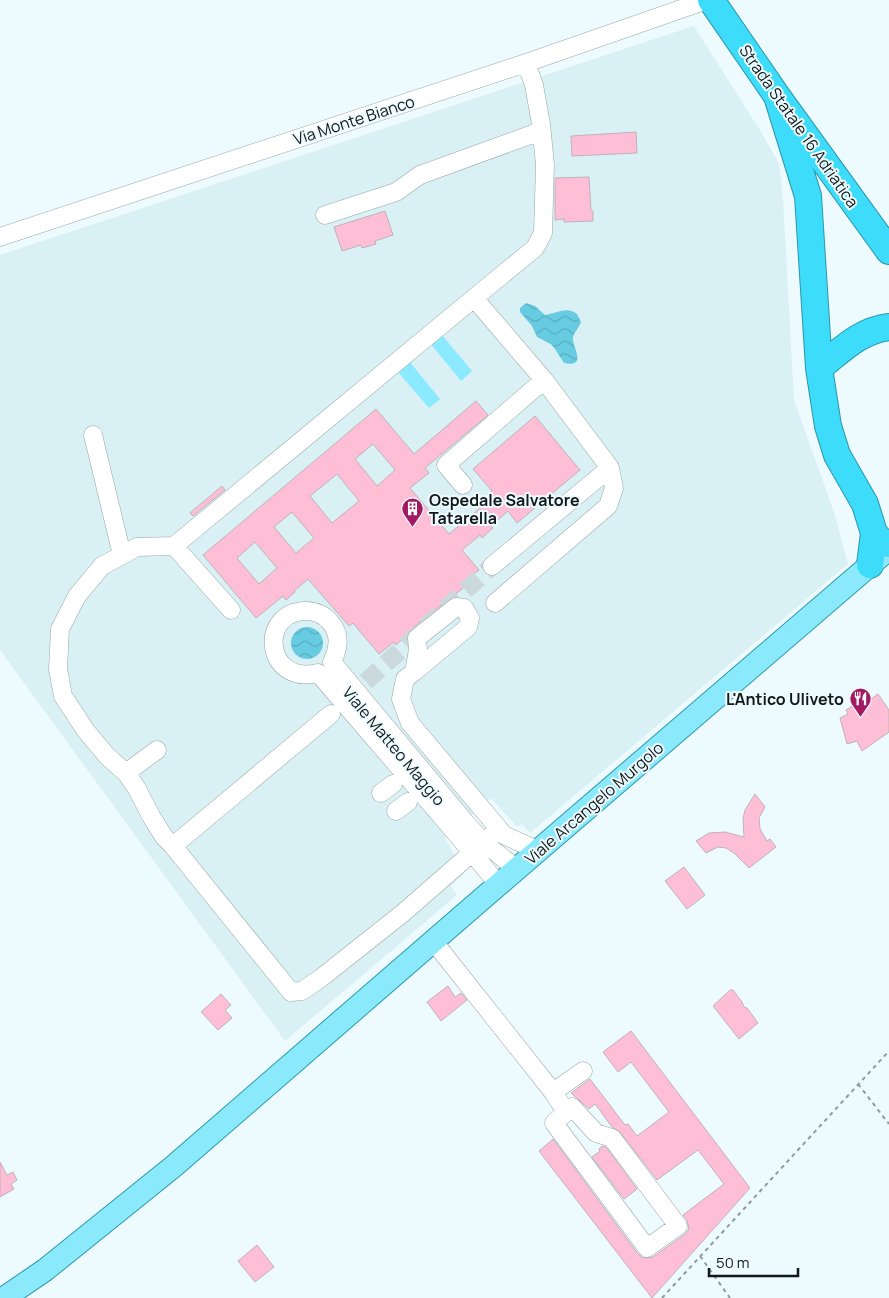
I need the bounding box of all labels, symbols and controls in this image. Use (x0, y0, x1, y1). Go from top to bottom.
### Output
street label: Strada Statale 16 Adriatica (734, 40, 864, 212)
street label: Via Monte Bianco (291, 90, 417, 150)
place label: Ospedale Salvatore Tatarella (429, 489, 580, 529)
building icon: Ospedale Salvatore Tatarella (401, 497, 425, 528)
street label: Viale Matteo Maggio (338, 682, 450, 810)
restaurant icon: L'Antico Uliveto (848, 687, 872, 718)
place label: L'Antico Uliveto (726, 688, 844, 710)
street label: Viale Arcangelo Murgolo (520, 737, 668, 869)
scale bar (709, 1246, 798, 1278)
text: 50 m (716, 1252, 750, 1273)

